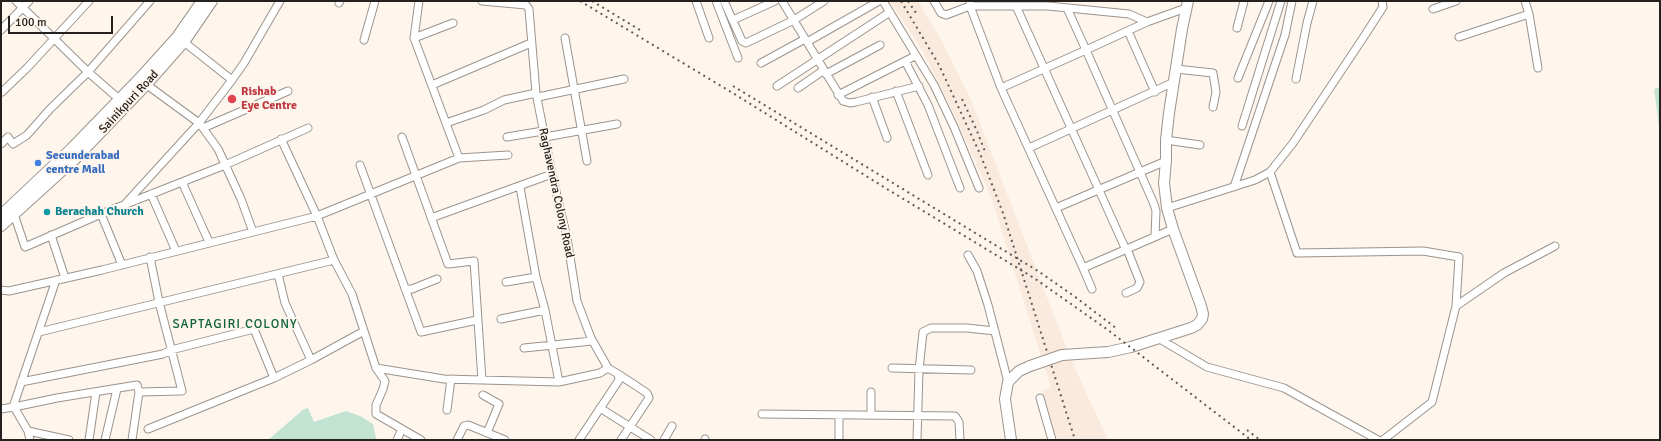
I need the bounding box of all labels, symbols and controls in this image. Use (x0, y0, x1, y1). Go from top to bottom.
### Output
scale bar (10, 8, 115, 34)
text: 100 m (15, 15, 47, 30)
street label: Sainikpuri Road (96, 67, 162, 137)
place label: Rishab Eye Centre (241, 85, 297, 113)
marker: Rishab Eye Centre (226, 93, 238, 105)
street label: Raghavendra Colony Road (535, 127, 577, 259)
place label: Secunderabad centre Mall (46, 149, 120, 177)
marker: Secunderabad centre Mall (33, 158, 43, 168)
place label: Berachah Church (55, 205, 144, 219)
marker: Berachah Church (42, 207, 52, 217)
district label: SAPTAGIRI COLONY (172, 317, 298, 333)

